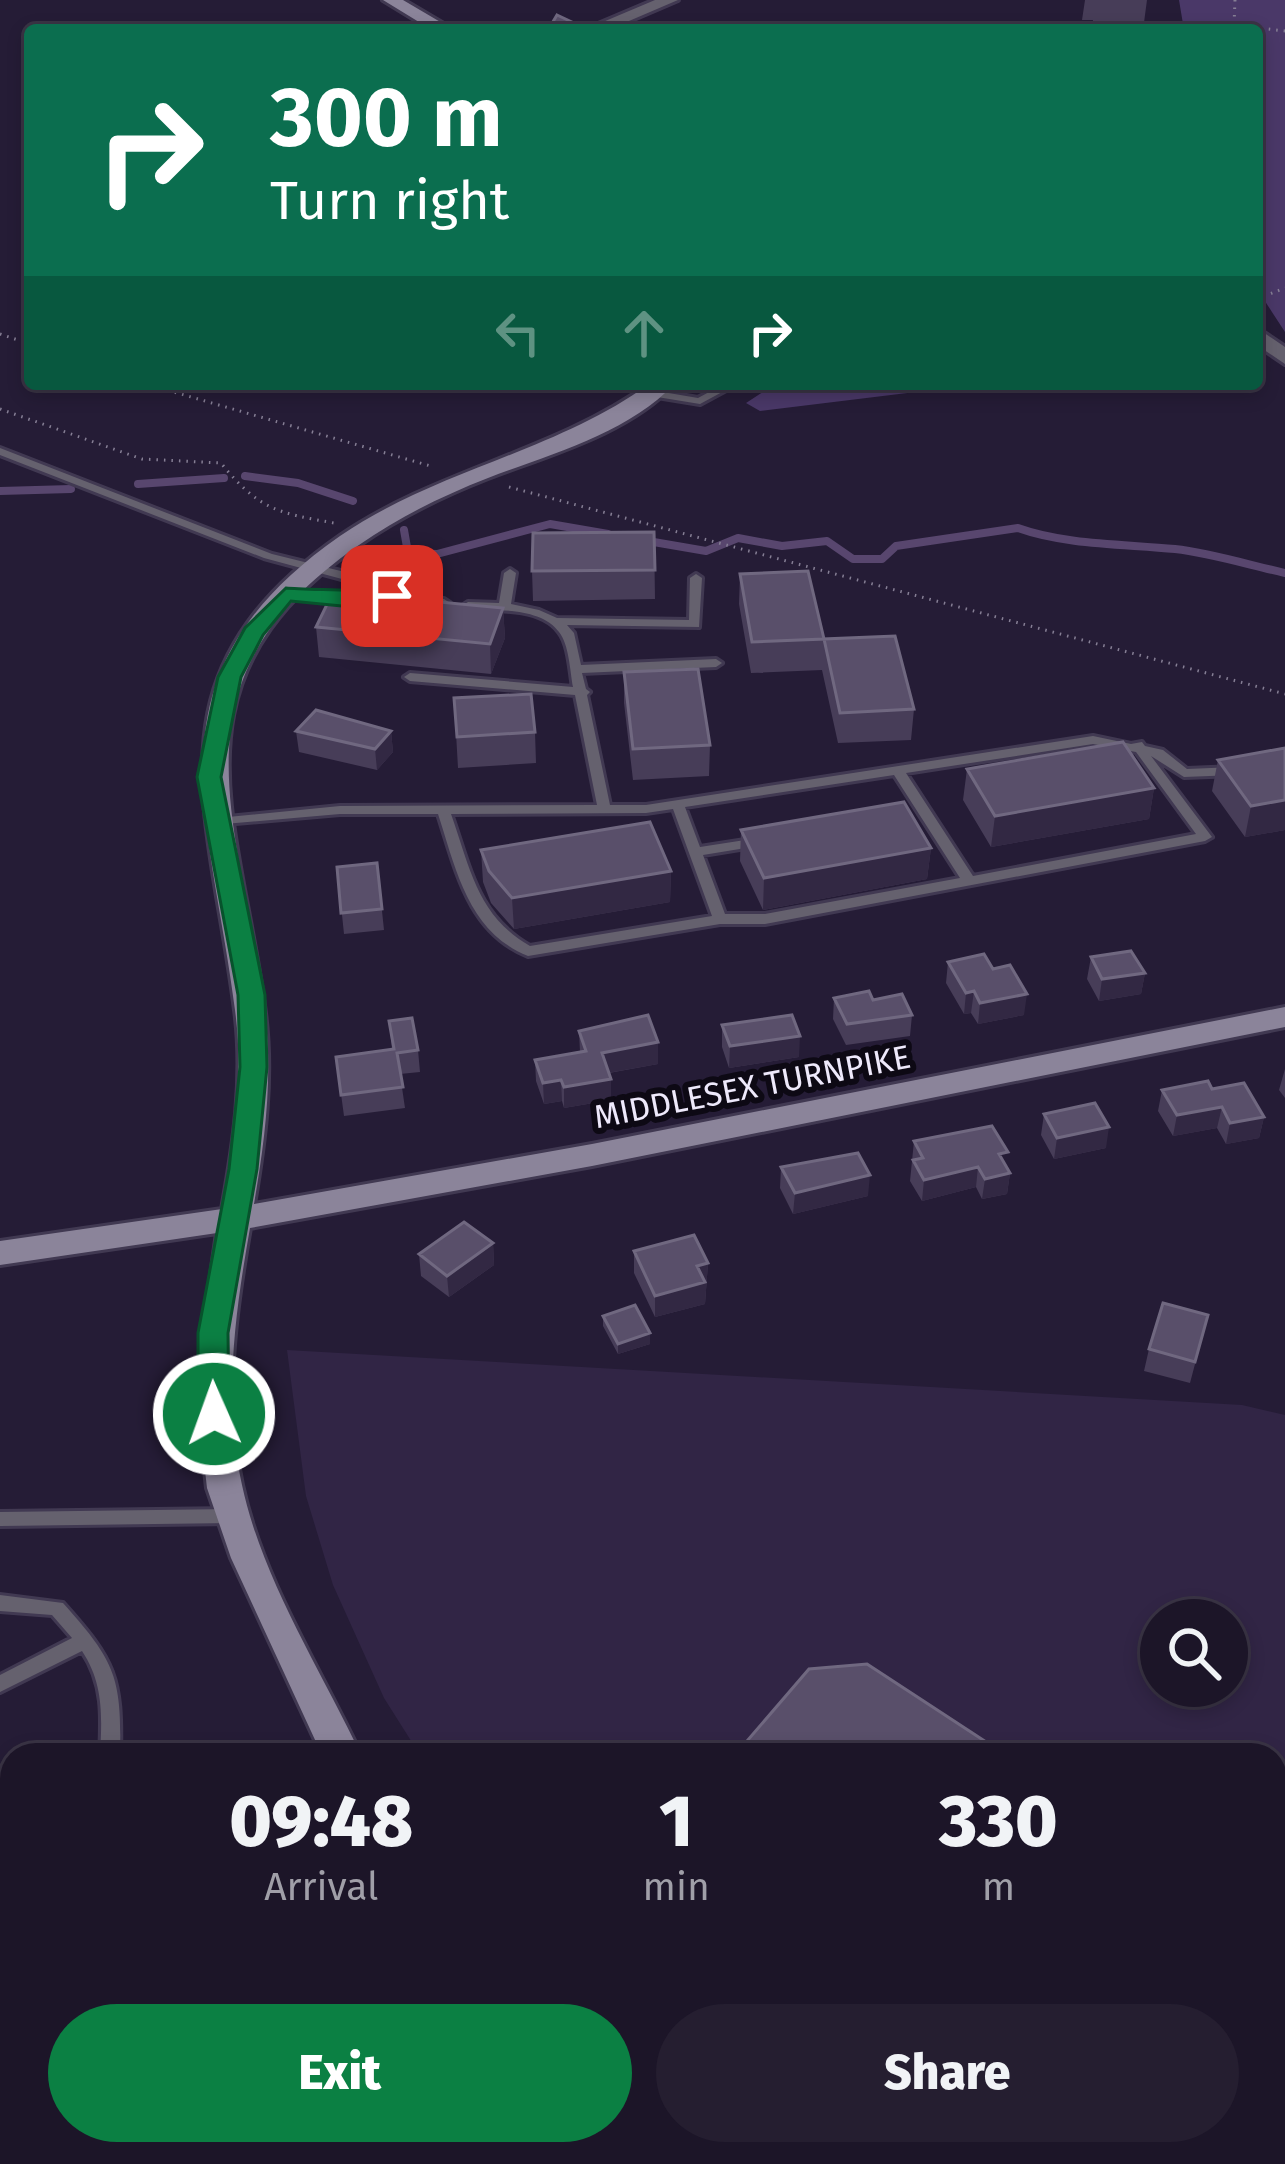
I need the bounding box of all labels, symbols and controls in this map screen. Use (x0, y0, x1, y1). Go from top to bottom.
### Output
text: 300 m (270, 67, 503, 168)
icon: right (72, 72, 228, 228)
text: Turn right (270, 169, 509, 233)
icon: left (485, 300, 551, 366)
icon: ahead (611, 300, 677, 366)
icon: right (737, 300, 803, 366)
pin (341, 545, 443, 647)
icon: arrive (359, 563, 425, 629)
street label: MIDDLESEX TURNPIKE (591, 1037, 914, 1137)
position arrow (151, 1351, 277, 1477)
map controls (1140, 1599, 1248, 1707)
button: search (1140, 1599, 1248, 1707)
text: 09:48 (229, 1779, 413, 1865)
text: 1 (659, 1779, 693, 1865)
text: 330 (939, 1779, 1058, 1865)
text: Arrival (264, 1864, 378, 1910)
text: min (643, 1864, 710, 1910)
text: m (982, 1864, 1015, 1910)
button: Exit (48, 2004, 632, 2142)
button: Share (656, 2004, 1239, 2142)

